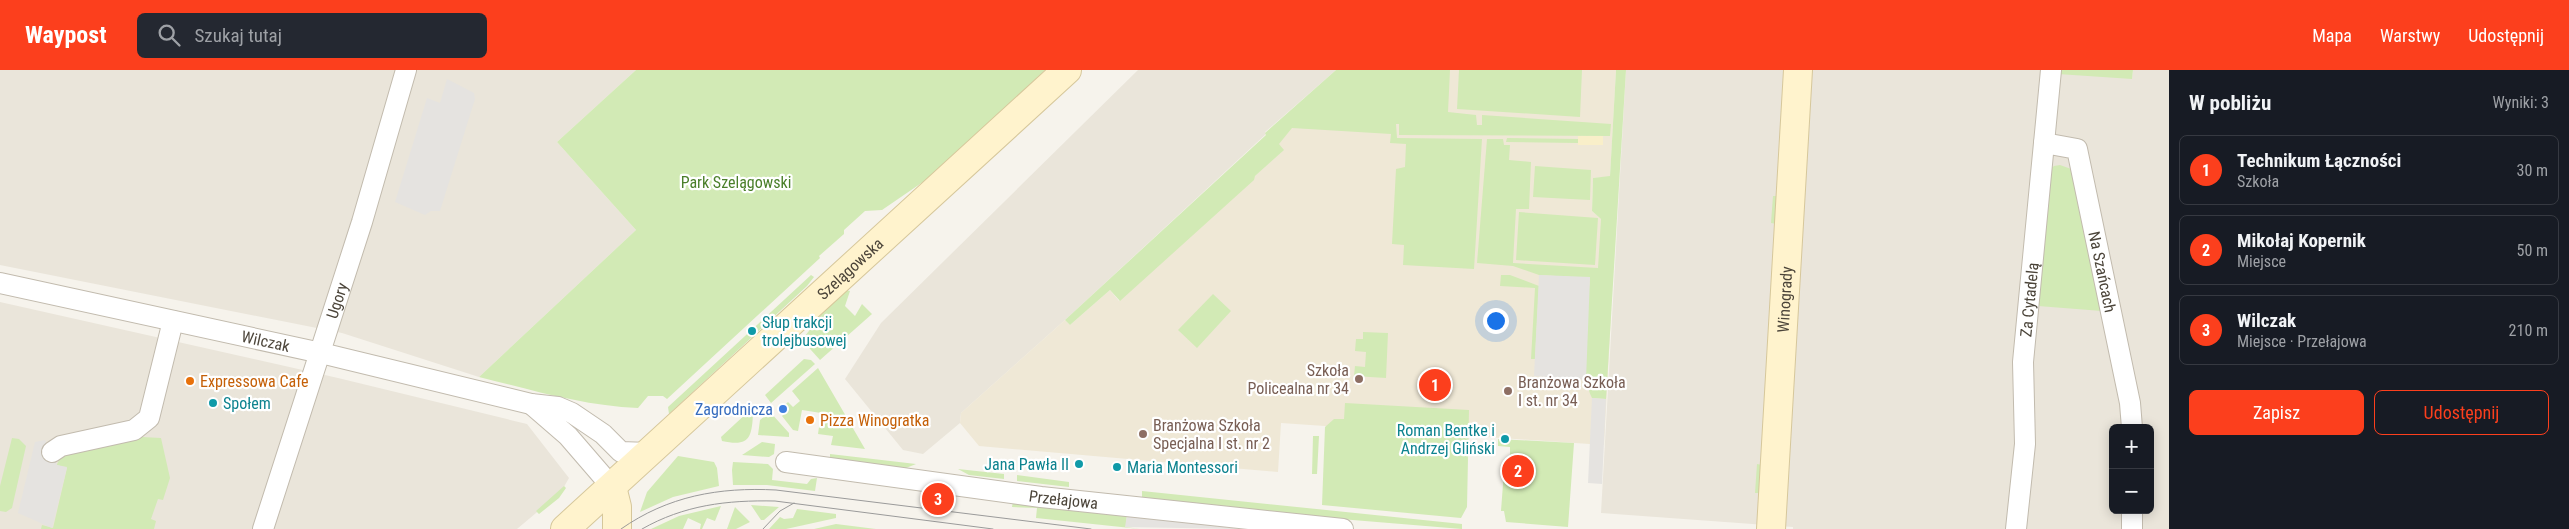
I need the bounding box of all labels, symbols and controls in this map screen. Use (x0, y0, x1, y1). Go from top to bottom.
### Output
search box (137, 13, 487, 58)
text: Waypost (25, 21, 107, 49)
icon: search (155, 21, 183, 49)
text: Szukaj tutaj (195, 24, 282, 47)
text: Mapa (2312, 25, 2352, 46)
text: Warstwy (2380, 25, 2440, 46)
text: Udostępnij (2468, 25, 2544, 46)
text: W pobliżu (2189, 91, 2271, 115)
text: Wyniki: 3 (2493, 93, 2549, 112)
text: Technikum Łączności (2237, 149, 2401, 172)
text: 1 (2202, 161, 2210, 180)
text: 30 m (2516, 161, 2548, 180)
text: Szkoła (2237, 172, 2279, 191)
park label: Park Szelągowski (681, 173, 791, 192)
text: Mikołaj Kopernik (2237, 229, 2366, 252)
street label: Na Szańcach (2085, 230, 2120, 314)
street label: Szelągowska (813, 234, 887, 303)
text: 2 (2202, 241, 2210, 260)
text: 50 m (2516, 241, 2548, 260)
text: Miejsce (2237, 252, 2286, 271)
street label: Za Cytadelą (2016, 262, 2042, 338)
street label: Winogrady (1773, 265, 1796, 333)
street label: Ugory (322, 280, 351, 321)
your location (1483, 308, 1509, 334)
text: Wilczak (2237, 309, 2296, 332)
place label: Słup trakcji trolejbusowej (762, 313, 847, 350)
text: 3 (2202, 321, 2210, 340)
text: 210 m (2509, 321, 2548, 340)
marker: Słup trakcji trolejbusowej (746, 325, 758, 337)
street label: Wilczak (240, 326, 292, 356)
text: Miejsce · Przełajowa (2237, 332, 2367, 351)
place label: Szkoła Policealna nr 34 (1247, 361, 1349, 398)
pin: 1 (1419, 366, 1451, 404)
place label: Expressowa Cafe (200, 372, 309, 391)
marker: Szkoła Policealna nr 34 (1353, 373, 1365, 385)
place label: Branżowa Szkoła I st. nr 34 (1518, 373, 1626, 410)
marker: Expressowa Cafe (184, 375, 196, 387)
marker: Branżowa Szkoła I st. nr 34 (1502, 385, 1514, 397)
button: Zapisz (2189, 390, 2364, 435)
button: Udostępnij (2374, 390, 2549, 435)
place label: Społem (223, 394, 271, 413)
marker: Społem (207, 397, 219, 409)
place label: Zagrodnicza (695, 400, 773, 419)
marker: Zagrodnicza (777, 403, 789, 415)
place label: Pizza Winogratka (820, 411, 929, 430)
marker: Pizza Winogratka (804, 414, 816, 426)
place label: Branżowa Szkoła Specjalna I st. nr 2 (1153, 416, 1270, 453)
place label: Roman Bentke i Andrzej Gliński (1397, 421, 1495, 458)
map controls (2109, 424, 2154, 514)
button: + (2109, 424, 2154, 469)
marker: Branżowa Szkoła Specjalna I st. nr 2 (1137, 428, 1149, 440)
marker: Roman Bentke i Andrzej Gliński (1499, 433, 1511, 445)
pin: 2 (1502, 452, 1534, 490)
place label: Jana Pawła II (984, 455, 1069, 474)
marker: Jana Pawła II (1073, 458, 1085, 470)
place label: Maria Montessori (1127, 458, 1238, 477)
marker: Maria Montessori (1111, 461, 1123, 473)
button: − (2109, 469, 2154, 514)
pin: 3 (922, 480, 954, 518)
street label: Przełajowa (1028, 486, 1099, 512)

